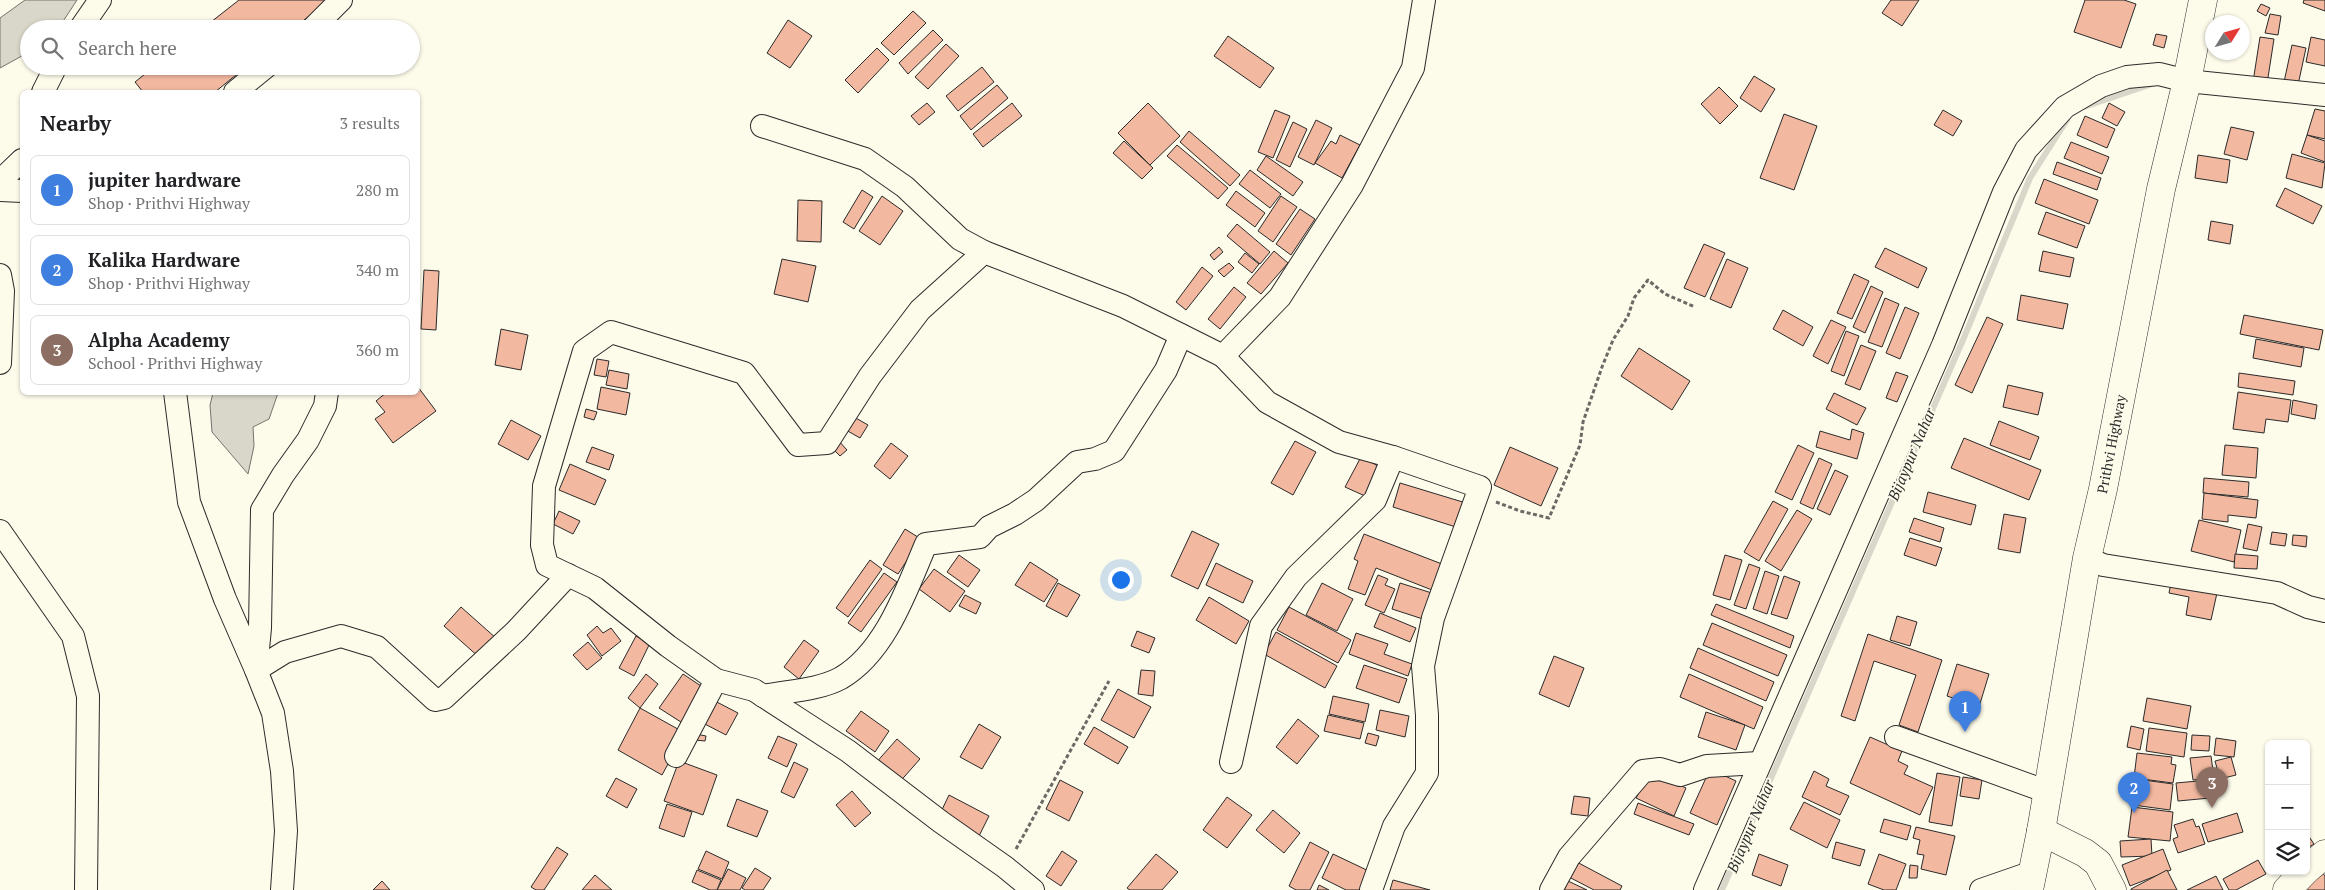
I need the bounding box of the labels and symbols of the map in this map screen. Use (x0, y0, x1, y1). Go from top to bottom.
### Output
north arrow (2205, 15, 2250, 60)
street label: Prithvi Highway (2092, 392, 2130, 495)
water label: Bijaypur Nahar (1882, 404, 1940, 504)
your location (1108, 567, 1134, 593)
pin: 1 (1949, 691, 1981, 732)
pin: 3 (2196, 767, 2228, 808)
pin: 2 (2118, 772, 2150, 813)
water label: Bijaypur Nahar (1721, 776, 1779, 876)

